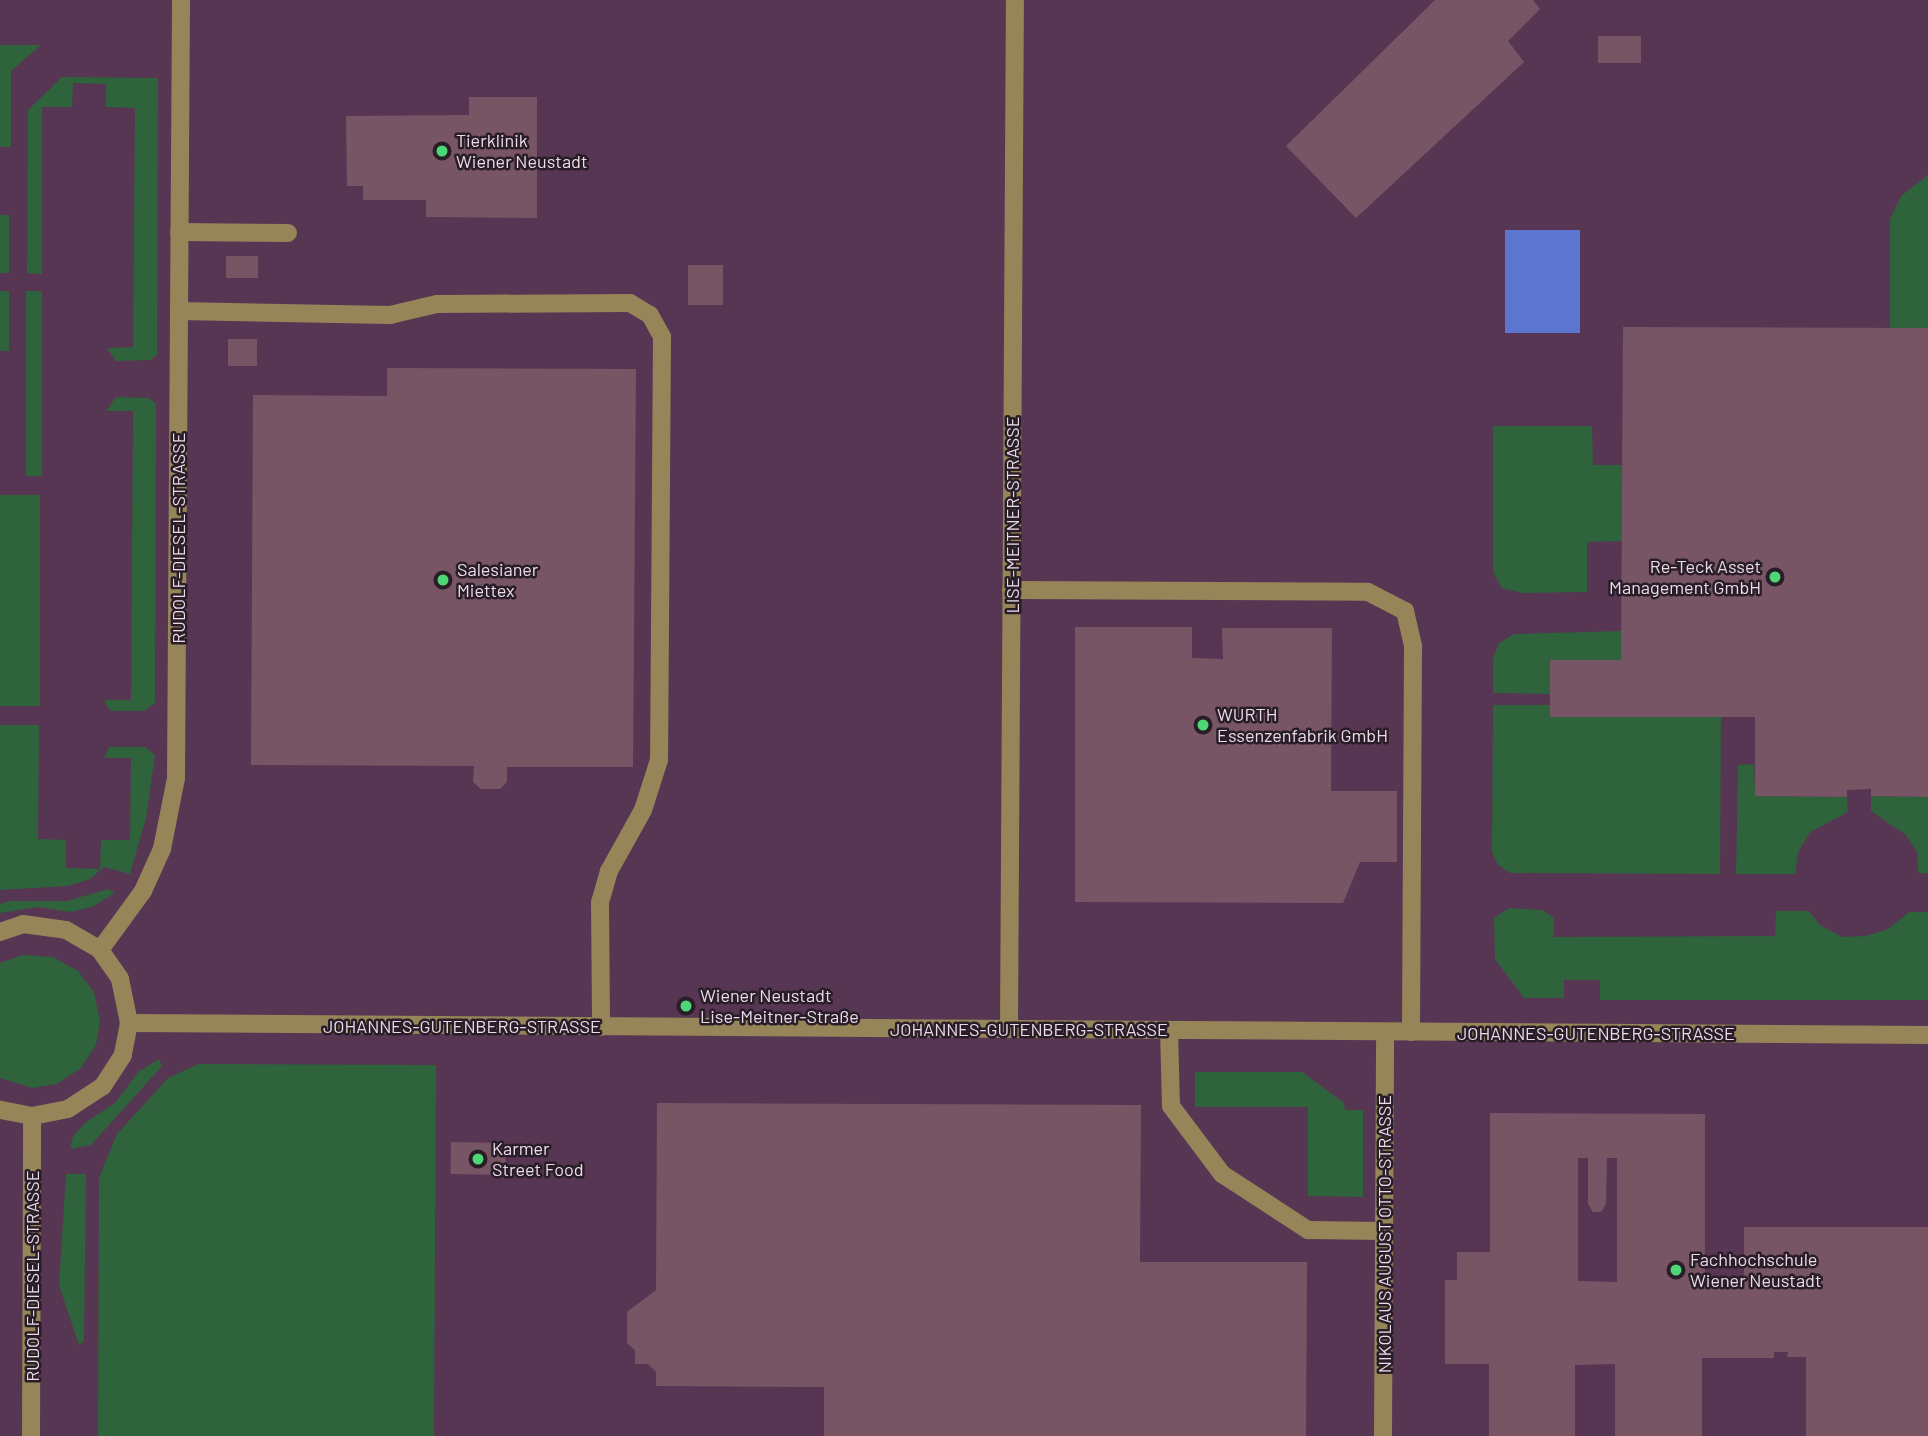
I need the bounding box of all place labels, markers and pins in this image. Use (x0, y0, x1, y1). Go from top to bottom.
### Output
place label: Tierklinik Wiener Neustadt (456, 130, 587, 172)
marker: Tierklinik Wiener Neustadt (434, 143, 450, 159)
place label: Re-Teck Asset Management GmbH (1609, 556, 1761, 598)
place label: Salesianer Miettex (457, 559, 538, 602)
marker: Re-Teck Asset Management GmbH (1767, 569, 1783, 585)
marker: Salesianer Miettex (435, 572, 451, 588)
place label: WURTH Essenzenfabrik GmbH (1217, 704, 1388, 746)
marker: WURTH Essenzenfabrik GmbH (1195, 717, 1211, 733)
place label: Wiener Neustadt Lise-Meitner-Straße (700, 985, 859, 1028)
marker: Wiener Neustadt Lise-Meitner-Straße (678, 998, 694, 1014)
place label: Karmer Street Food (492, 1138, 584, 1180)
marker: Karmer Street Food (470, 1151, 486, 1167)
place label: Fachhochschule Wiener Neustadt (1690, 1249, 1821, 1292)
marker: Fachhochschule Wiener Neustadt (1668, 1262, 1684, 1278)

